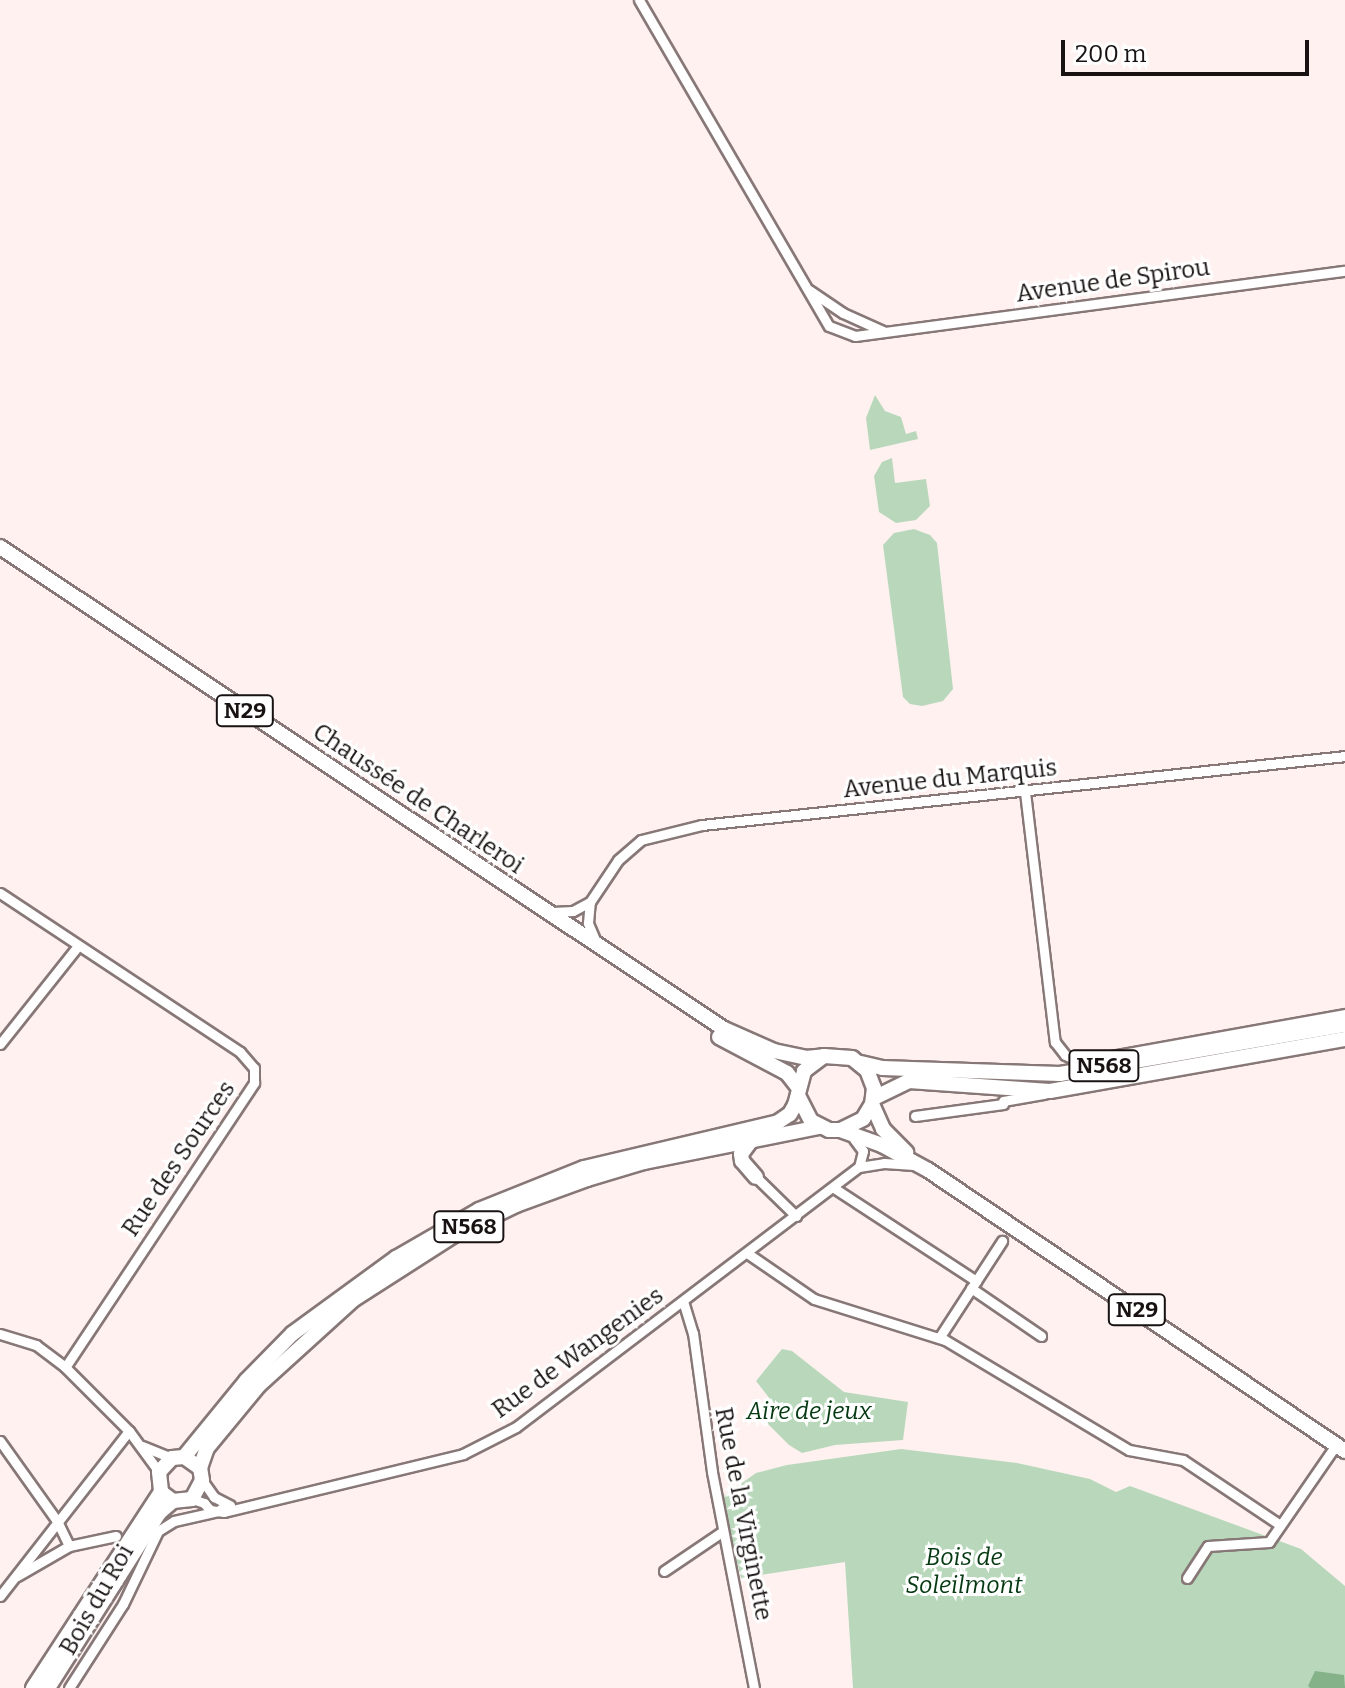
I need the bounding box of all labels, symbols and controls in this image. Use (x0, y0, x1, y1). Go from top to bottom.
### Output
scale bar (1065, 24, 1313, 74)
text: 200 m (1075, 40, 1147, 68)
street label: Avenue de Spirou (1014, 253, 1212, 309)
road number: N29 (215, 693, 275, 729)
street label: Chaussée de Charleroi (307, 718, 529, 880)
street label: Avenue du Marquis (842, 753, 1058, 805)
road number: N568 (1068, 1048, 1140, 1084)
street label: Rue des Sources (116, 1076, 242, 1242)
road number: N568 (433, 1209, 505, 1245)
street label: Rue de Wangenies (487, 1281, 669, 1425)
road number: N29 (1107, 1292, 1167, 1328)
park label: Aire de jeux (747, 1398, 871, 1426)
street label: Rue de la Virginette (708, 1405, 778, 1623)
street label: Bois du Roi (54, 1540, 140, 1660)
park label: Bois de Soleilmont (905, 1544, 1023, 1600)

